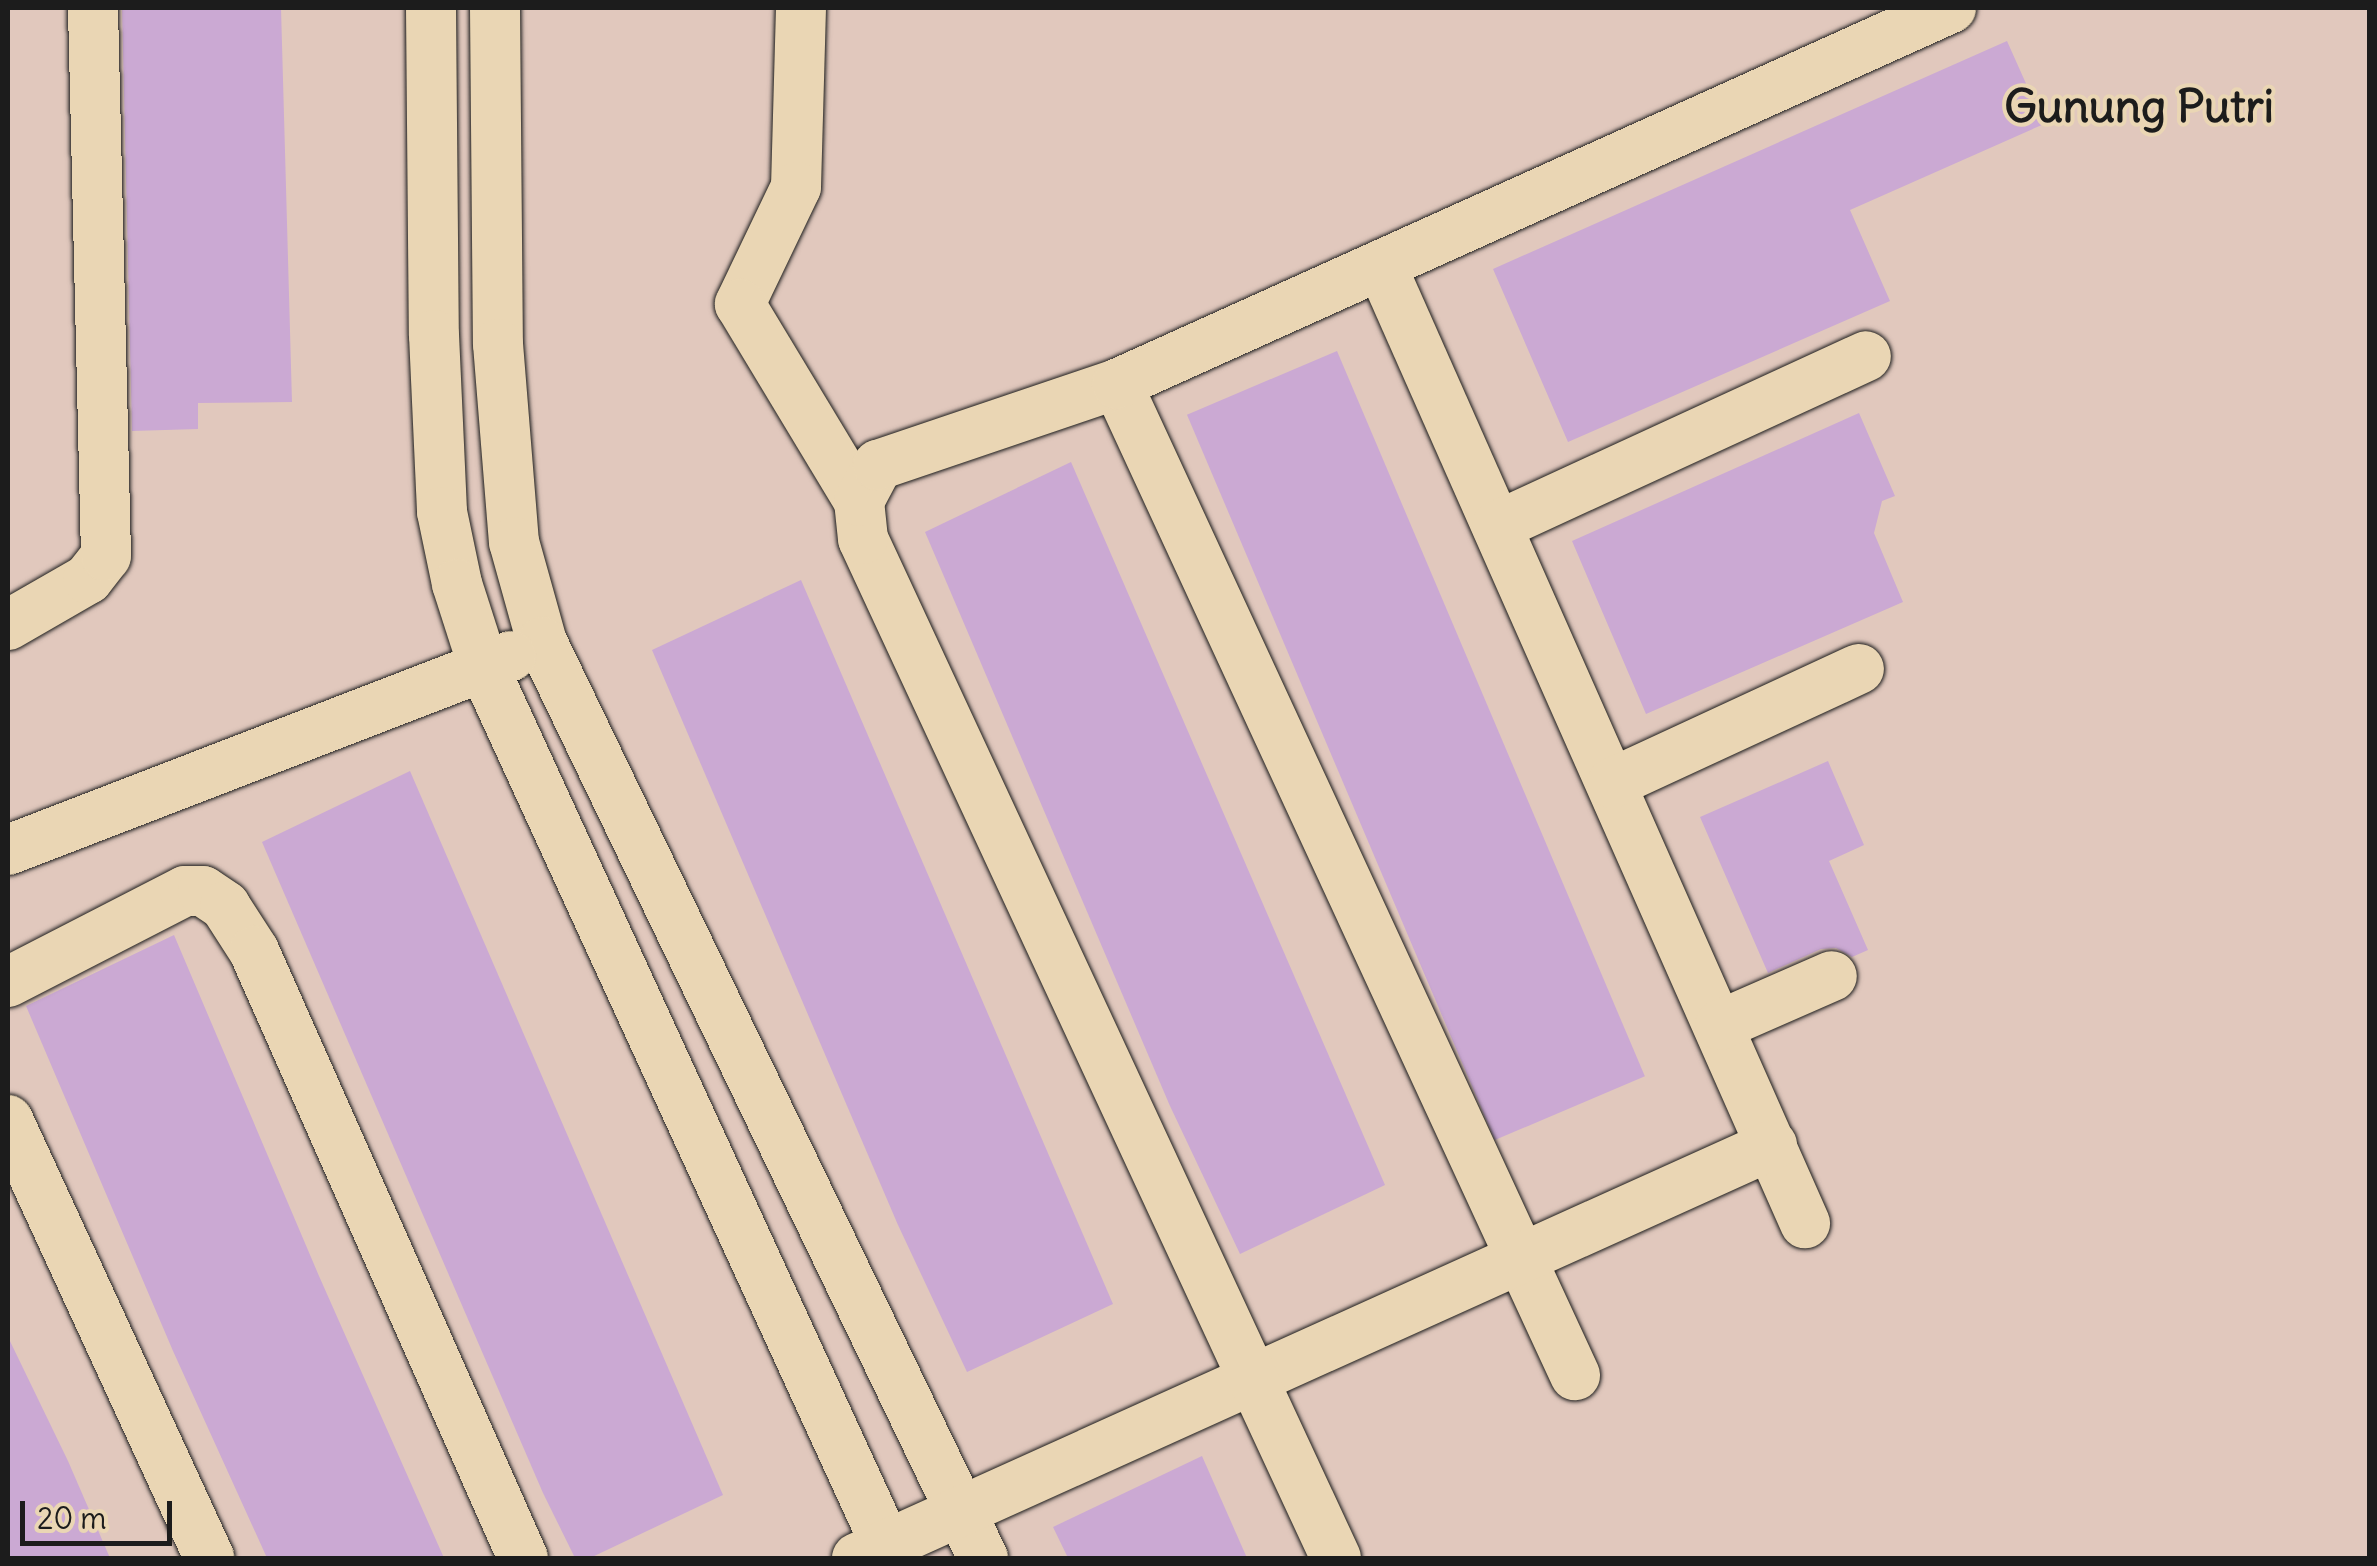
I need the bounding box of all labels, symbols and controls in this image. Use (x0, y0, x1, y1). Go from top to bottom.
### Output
district label: Gunung Putri (2004, 80, 2274, 134)
scale bar (25, 1481, 178, 1543)
text: 20 m (37, 1499, 107, 1537)

